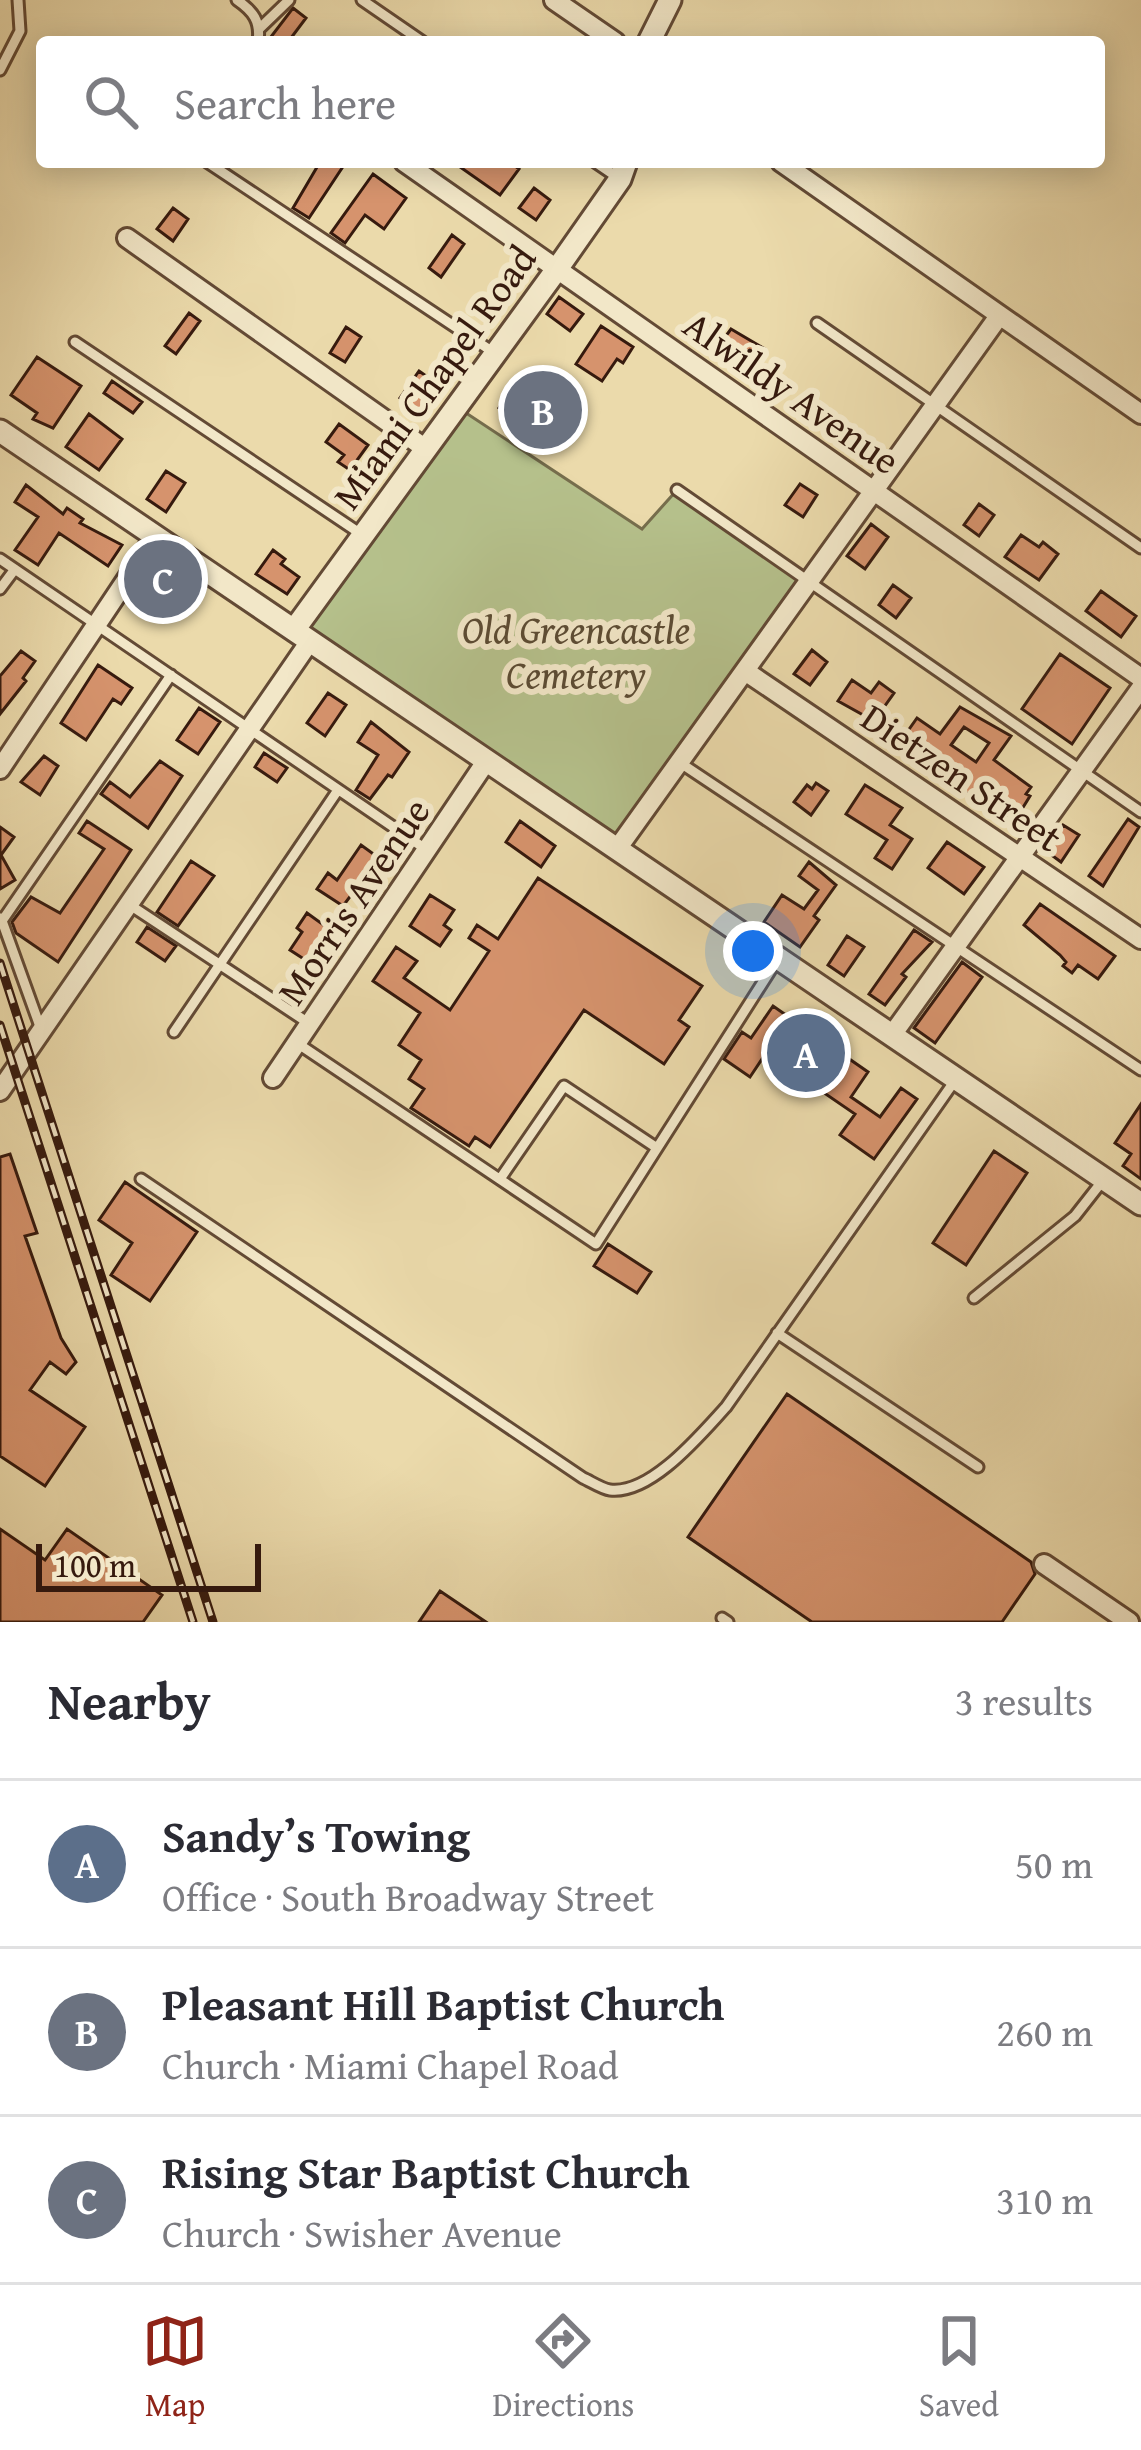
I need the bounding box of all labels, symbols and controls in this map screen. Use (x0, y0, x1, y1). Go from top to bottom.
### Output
search box (36, 36, 1105, 168)
icon: search (78, 69, 144, 135)
text: Search here (174, 70, 396, 135)
street label: Miami Chapel Road (318, 232, 549, 521)
street label: Alwildy Avenue (672, 296, 912, 487)
pin: B (504, 365, 582, 455)
pin: C (124, 534, 202, 624)
park label: Old Greencastle Cemetery (462, 600, 690, 702)
street label: Dietzen Street (850, 688, 1074, 865)
street label: Morris Avenue (262, 786, 443, 1016)
your location (723, 921, 783, 981)
pin: A (767, 1008, 845, 1098)
scale bar (36, 1538, 261, 1591)
text: 100 m (54, 1541, 136, 1589)
text: Nearby (48, 1663, 211, 1738)
text: 3 results (955, 1672, 1093, 1729)
text: Sandy’s Towing (162, 1803, 470, 1868)
text: A (75, 1835, 99, 1892)
text: 50 m (1015, 1835, 1093, 1892)
text: Office · South Broadway Street (162, 1868, 654, 1925)
text: Pleasant Hill Baptist Church (162, 1971, 724, 2036)
text: B (75, 2003, 99, 2060)
text: 260 m (996, 2003, 1093, 2060)
text: Church · Miami Chapel Road (162, 2036, 619, 2093)
text: Rising Star Baptist Church (162, 2139, 690, 2204)
text: C (76, 2171, 98, 2228)
text: 310 m (996, 2171, 1093, 2228)
text: Church · Swisher Avenue (162, 2204, 562, 2261)
tab: Map (142, 2308, 208, 2428)
tab: Directions (493, 2308, 634, 2428)
tab: Saved (919, 2308, 999, 2428)

